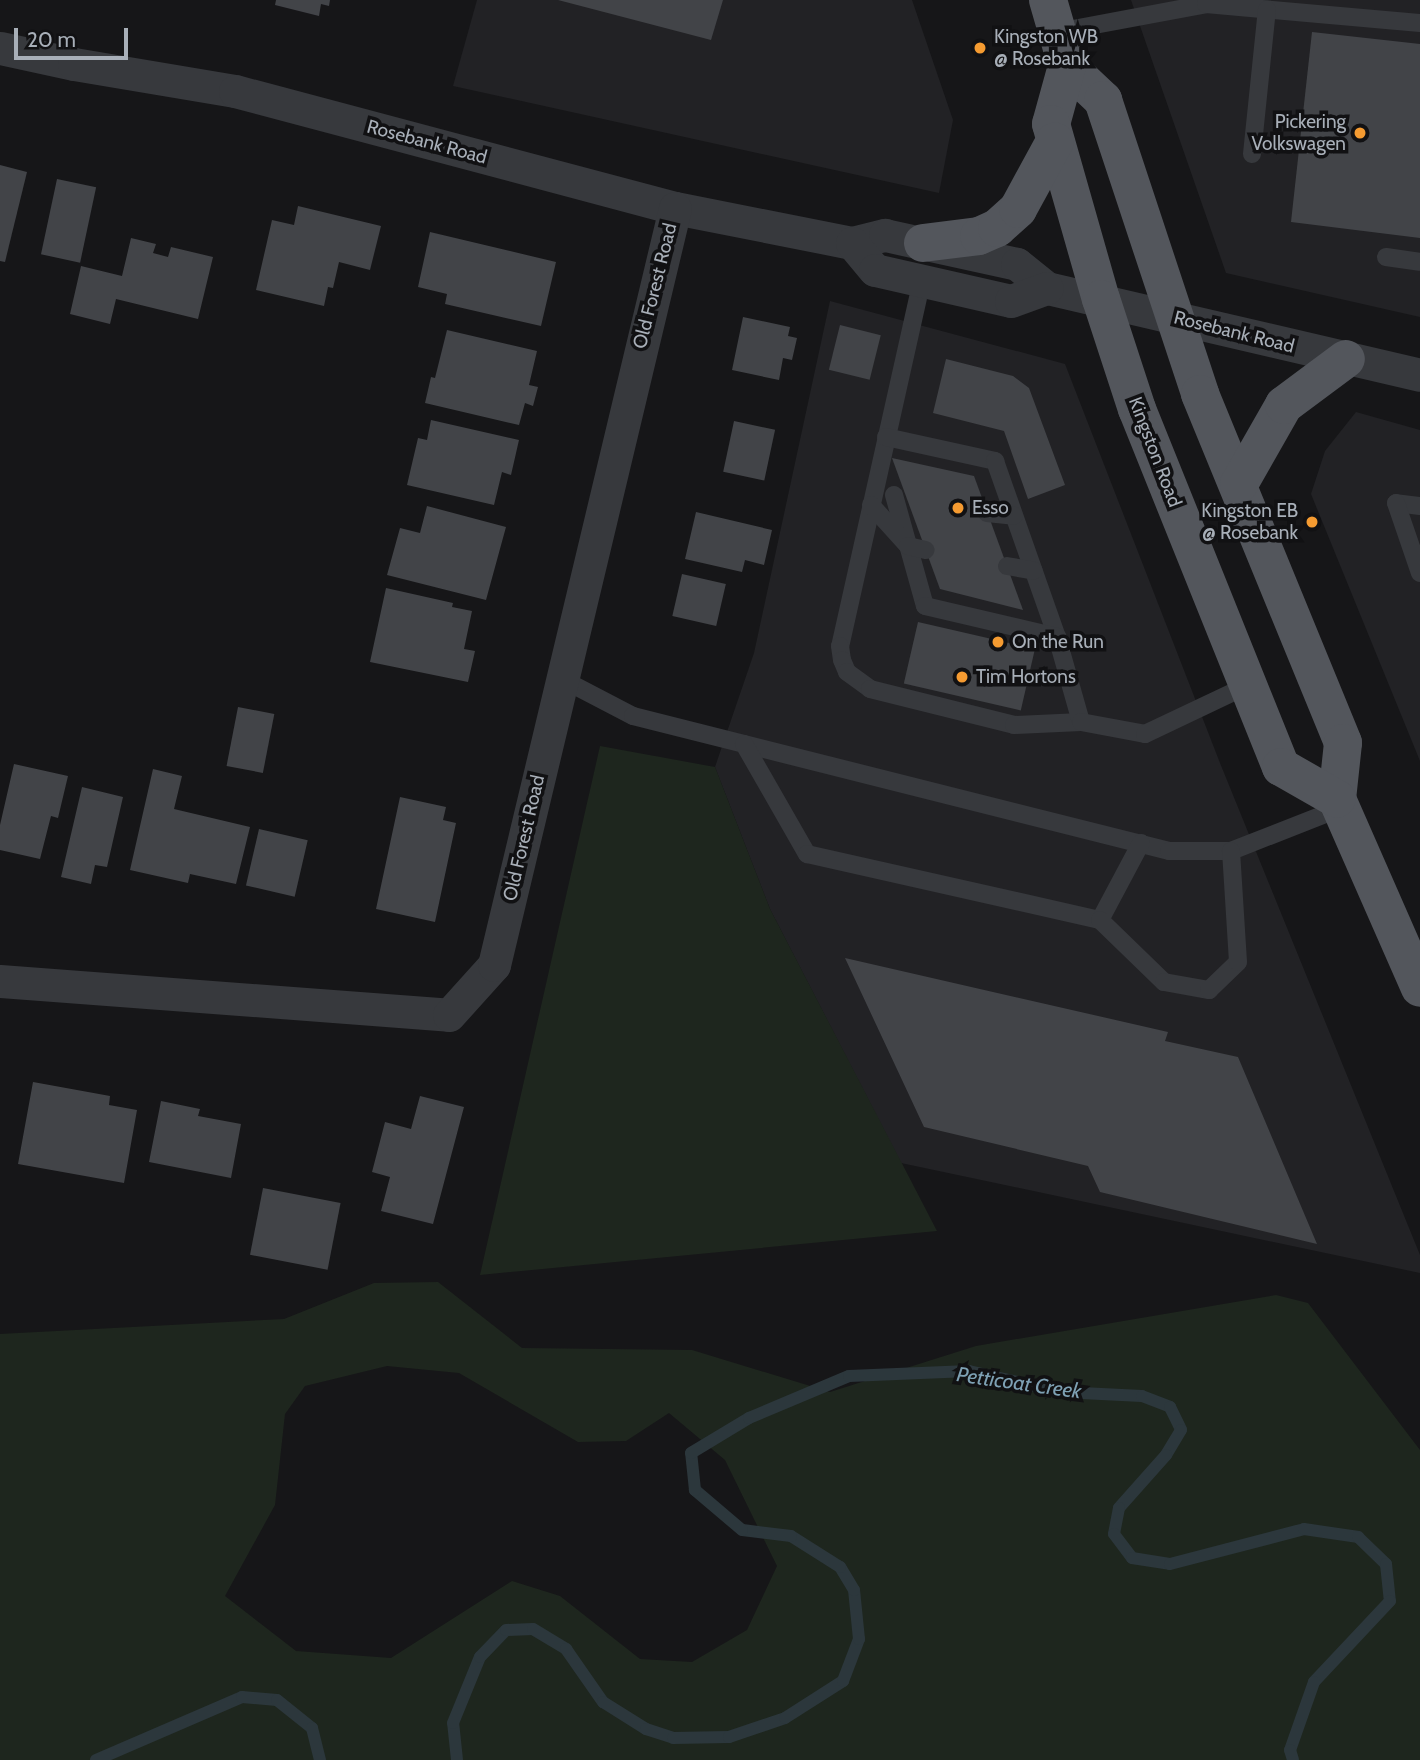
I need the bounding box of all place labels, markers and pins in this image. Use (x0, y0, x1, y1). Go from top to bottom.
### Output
place label: Kingston WB @ Rosebank (994, 26, 1098, 70)
marker: Kingston WB @ Rosebank (972, 40, 988, 56)
place label: Pickering Volkswagen (1252, 111, 1346, 155)
marker: Pickering Volkswagen (1352, 125, 1368, 141)
place label: Esso (972, 497, 1009, 519)
marker: Esso (950, 500, 966, 516)
place label: Kingston EB @ Rosebank (1201, 500, 1298, 544)
marker: Kingston EB @ Rosebank (1304, 514, 1320, 530)
place label: On the Run (1012, 631, 1104, 653)
marker: On the Run (990, 634, 1006, 650)
place label: Tim Hortons (976, 666, 1076, 688)
marker: Tim Hortons (954, 669, 970, 685)

